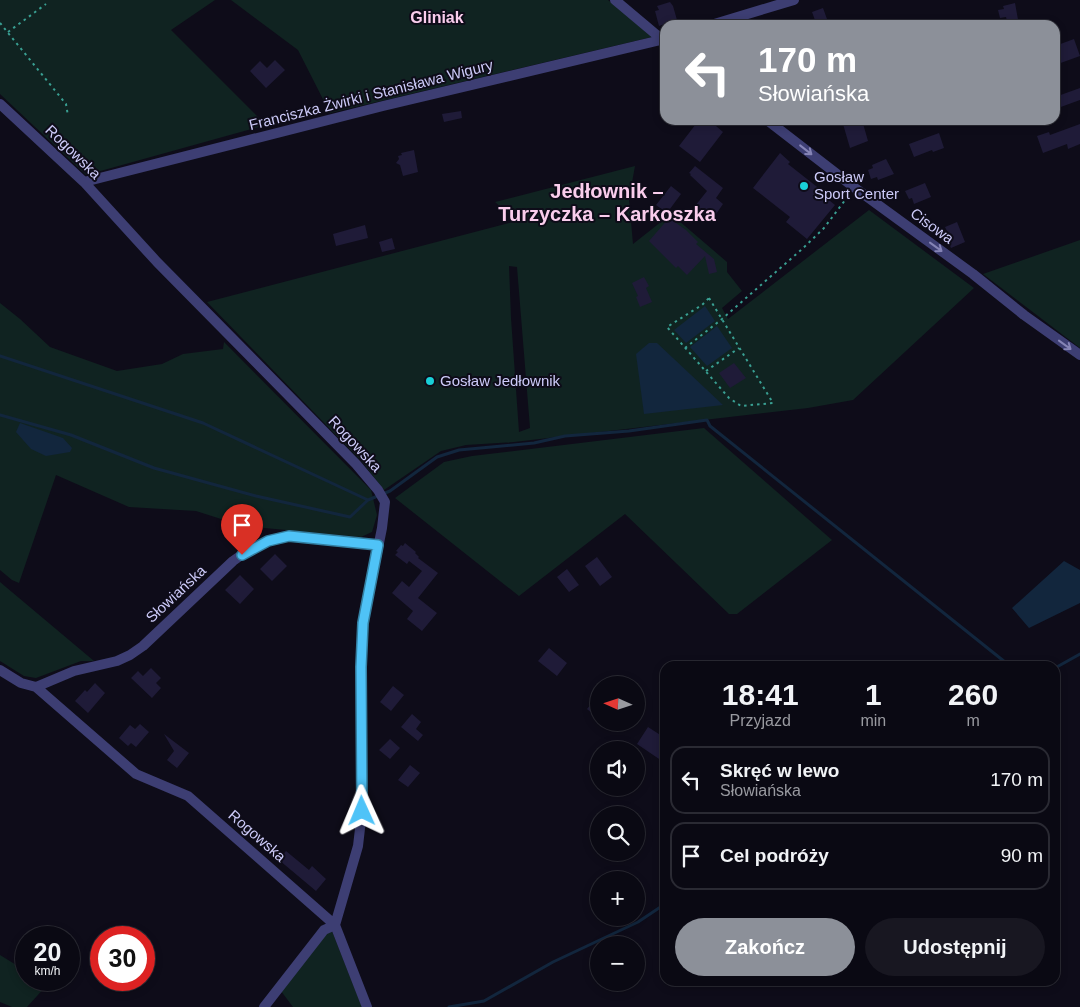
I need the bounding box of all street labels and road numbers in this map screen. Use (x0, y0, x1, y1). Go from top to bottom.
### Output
street label: Franciszka Żwirki i Stanisława Wigury (247, 56, 495, 133)
street label: Rogowska (42, 121, 105, 183)
street label: Cisowa (907, 204, 958, 247)
street label: Rogowska (325, 412, 386, 476)
street label: Słowiańska (142, 561, 210, 626)
street label: Rogowska (225, 806, 290, 865)

